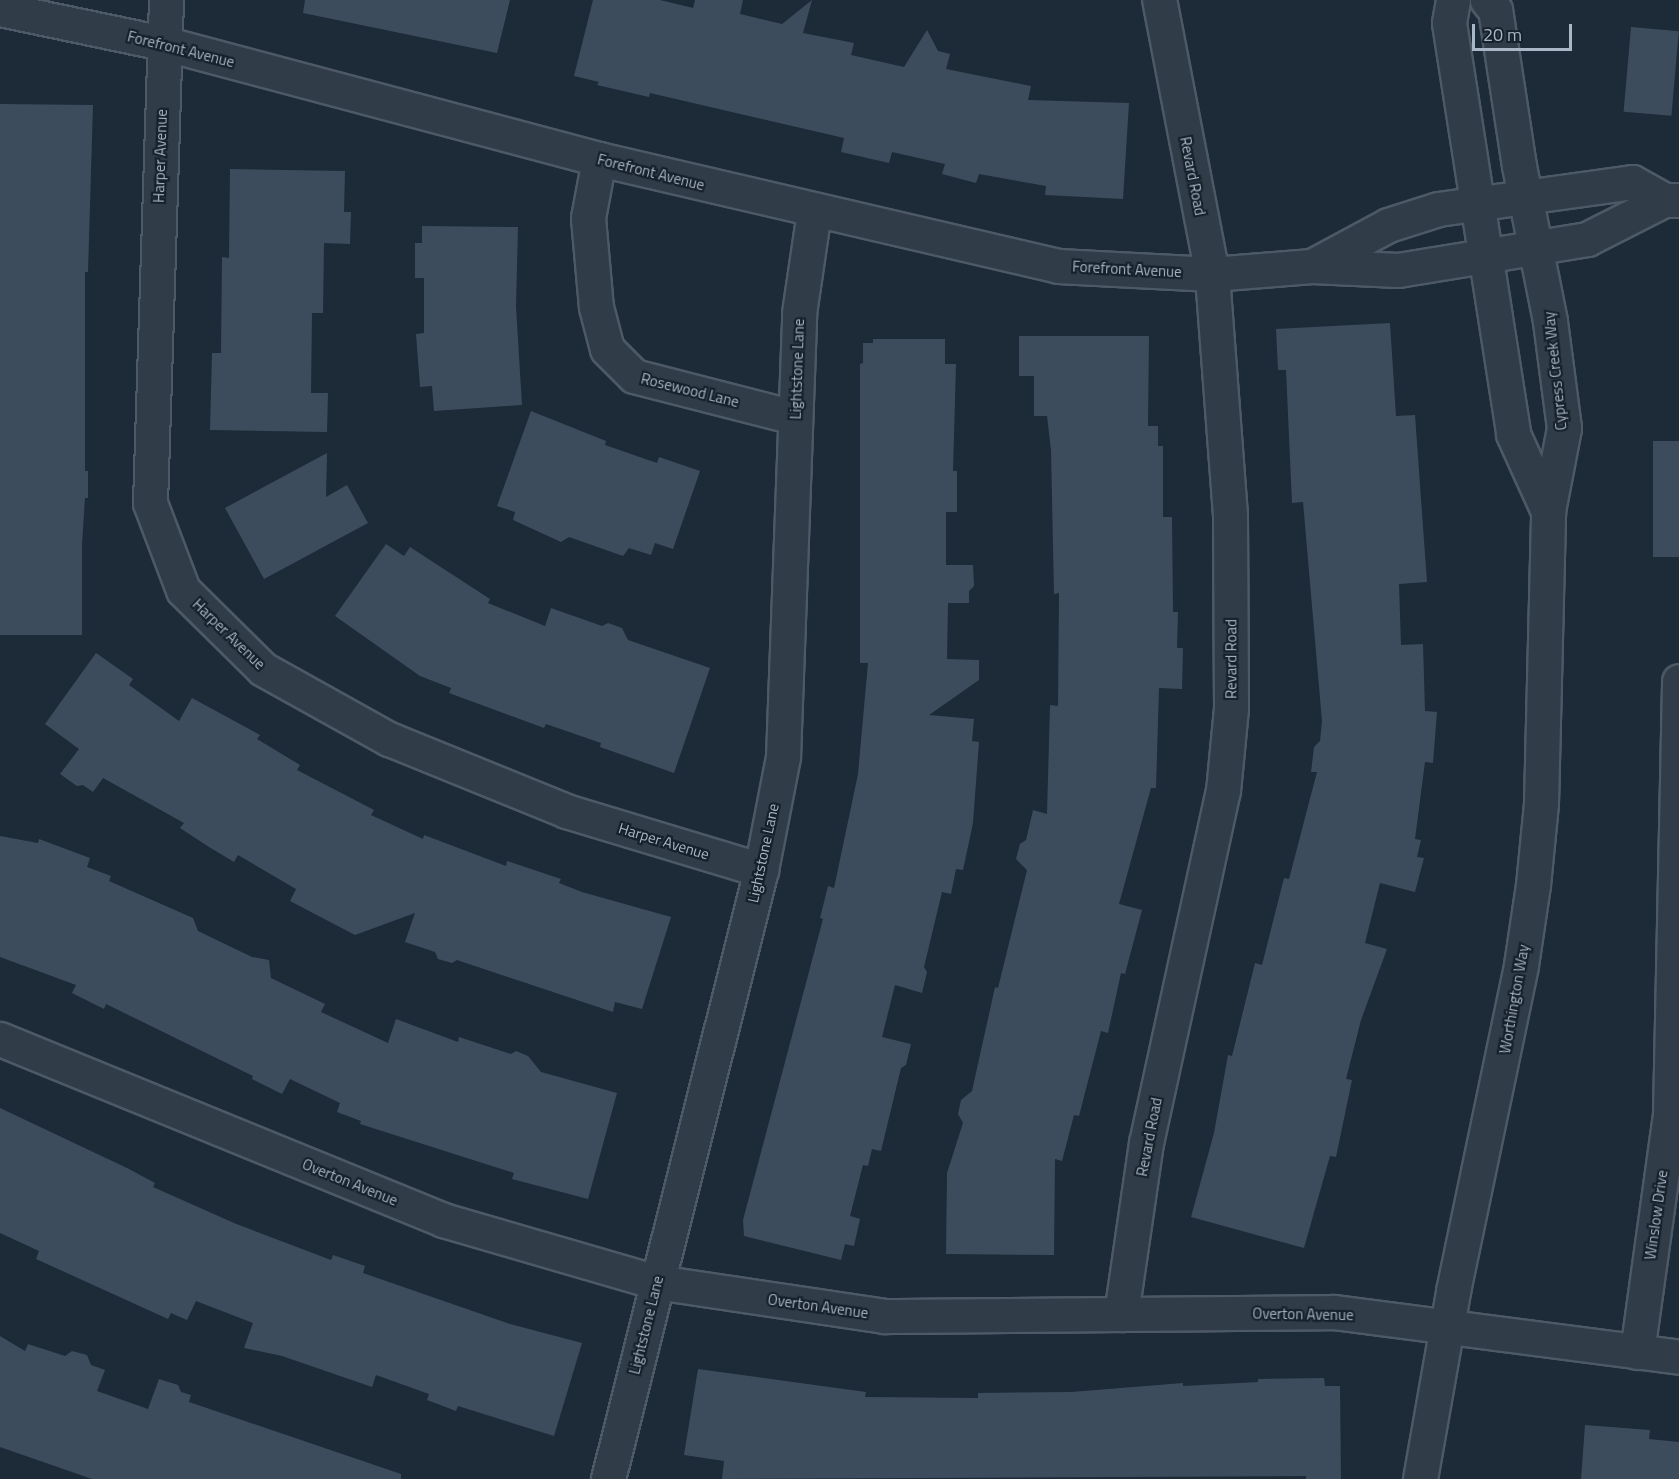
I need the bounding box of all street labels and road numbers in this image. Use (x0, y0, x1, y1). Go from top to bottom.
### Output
street label: Forefront Avenue (126, 27, 236, 71)
street label: Harper Avenue (149, 109, 171, 203)
street label: Revard Road (1177, 135, 1209, 217)
street label: Forefront Avenue (596, 150, 706, 194)
street label: Forefront Avenue (1072, 257, 1182, 281)
street label: Cypress Creek Way (1540, 311, 1570, 431)
street label: Lightstone Lane (786, 318, 808, 420)
street label: Rosewood Lane (639, 369, 741, 411)
street label: Harper Avenue (189, 595, 269, 673)
street label: Revard Road (1222, 619, 1240, 699)
street label: Lightstone Lane (744, 802, 782, 904)
street label: Harper Avenue (617, 819, 711, 863)
street label: Worthington Way (1496, 943, 1532, 1055)
street label: Revard Road (1133, 1096, 1165, 1178)
street label: Overton Avenue (300, 1155, 400, 1209)
street label: Winslow Drive (1641, 1169, 1671, 1261)
street label: Lightstone Lane (625, 1274, 667, 1376)
street label: Overton Avenue (767, 1290, 869, 1322)
street label: Overton Avenue (1252, 1304, 1354, 1324)

